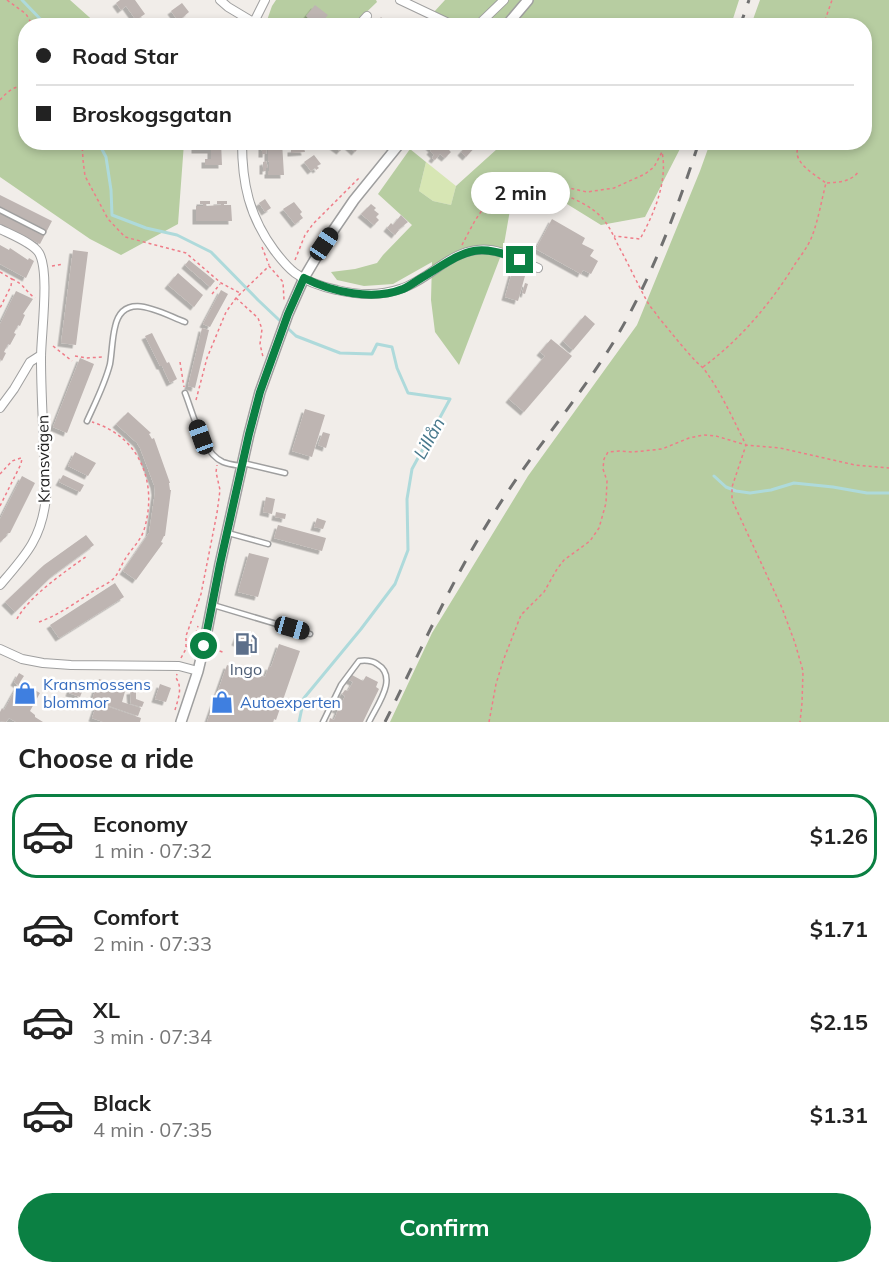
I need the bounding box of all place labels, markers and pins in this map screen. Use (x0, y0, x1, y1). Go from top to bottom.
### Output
fuel station icon: Ingo (233, 631, 259, 657)
place label: Ingo (230, 659, 262, 679)
place label: Kransmossens blommor (43, 674, 151, 712)
shop icon: Kransmossens blommor (12, 680, 38, 706)
shop icon: Autoexperten (209, 689, 235, 715)
place label: Autoexperten (240, 692, 341, 712)

